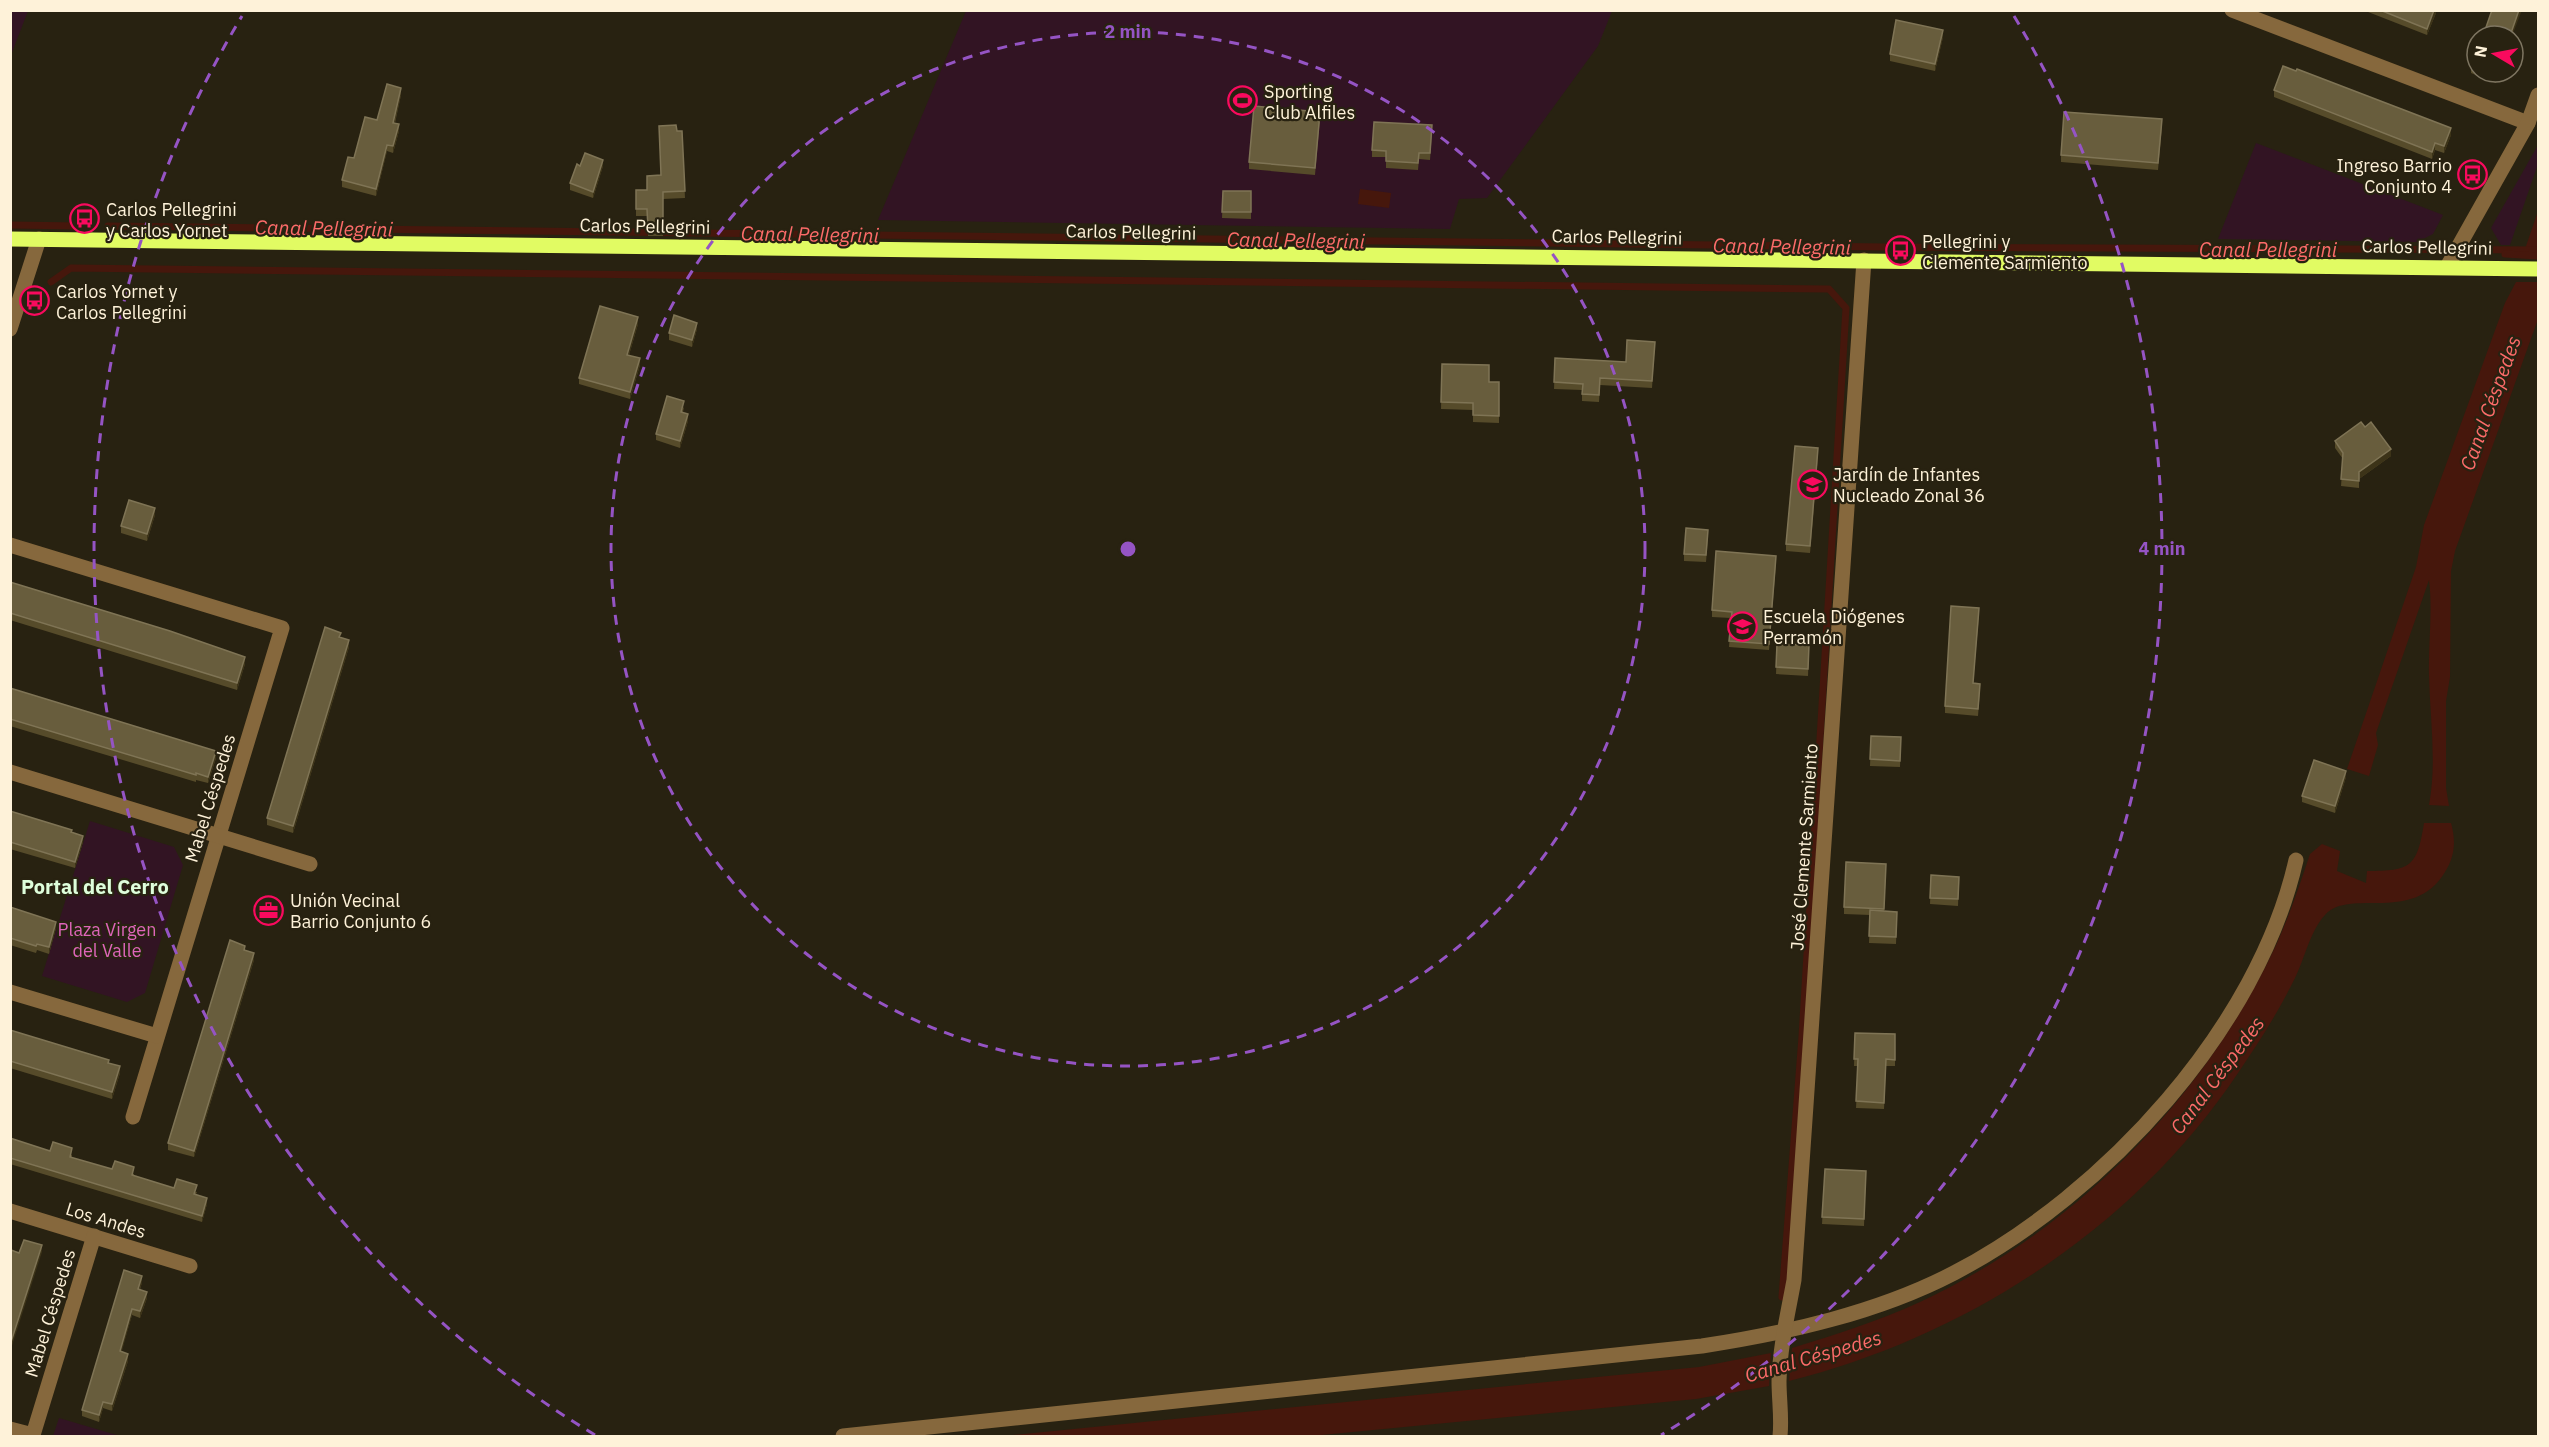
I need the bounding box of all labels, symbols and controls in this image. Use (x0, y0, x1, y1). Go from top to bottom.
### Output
text: 2 min (1104, 20, 1152, 43)
north arrow (2465, 24, 2525, 84)
text: N (2469, 44, 2491, 59)
place label: Sporting Club Alfiles (1264, 80, 1355, 124)
sports icon: Sporting Club Alfiles (1227, 85, 1259, 117)
place label: Ingreso Barrio Conjunto 4 (2336, 154, 2452, 198)
bus stop icon: Ingreso Barrio Conjunto 4 (2457, 159, 2489, 191)
place label: Carlos Pellegrini y Carlos Yornet (106, 198, 237, 242)
bus stop icon: Carlos Pellegrini y Carlos Yornet (69, 203, 101, 235)
water label: Canal Pellegrini (255, 213, 394, 243)
street label: Carlos Pellegrini (579, 213, 711, 239)
water label: Canal Pellegrini (741, 219, 880, 249)
street label: Carlos Pellegrini (1065, 219, 1197, 245)
street label: Carlos Pellegrini (1551, 224, 1683, 250)
water label: Canal Pellegrini (1227, 225, 1366, 255)
place label: Pellegrini y Clemente Sarmiento (1922, 230, 2087, 274)
water label: Canal Pellegrini (1713, 231, 1852, 261)
street label: Carlos Pellegrini (2361, 234, 2493, 260)
bus stop icon: Pellegrini y Clemente Sarmiento (1885, 235, 1917, 267)
water label: Canal Pellegrini (2199, 236, 2338, 263)
place label: Carlos Yornet y Carlos Pellegrini (56, 280, 187, 324)
bus stop icon: Carlos Yornet y Carlos Pellegrini (19, 285, 51, 317)
water label: Canal Céspedes (2453, 332, 2527, 474)
place label: Jardín de Infantes Nucleado Zonal 36 (1833, 463, 1985, 507)
school or university icon: Jardín de Infantes Nucleado Zonal 36 (1796, 468, 1828, 500)
text: 4 min (2138, 537, 2186, 560)
centre of rings (1118, 539, 1138, 559)
place label: Escuela Diógenes Perramón (1763, 605, 1905, 649)
school or university icon: Escuela Diógenes Perramón (1726, 610, 1758, 642)
street label: Mabel Céspedes (180, 731, 240, 865)
street label: José Clemente Sarmiento (1785, 743, 1823, 951)
district label: Portal del Cerro (21, 873, 169, 900)
place label: Unión Vecinal Barrio Conjunto 6 (290, 889, 431, 933)
office icon: Unión Vecinal Barrio Conjunto 6 (253, 894, 285, 926)
park label: Plaza Virgen del Valle (58, 918, 156, 962)
water label: Canal Céspedes (2164, 1011, 2270, 1139)
street label: Los Andes (63, 1197, 149, 1243)
street label: Mabel Céspedes (20, 1246, 80, 1380)
water label: Canal Céspedes (1741, 1324, 1885, 1388)

